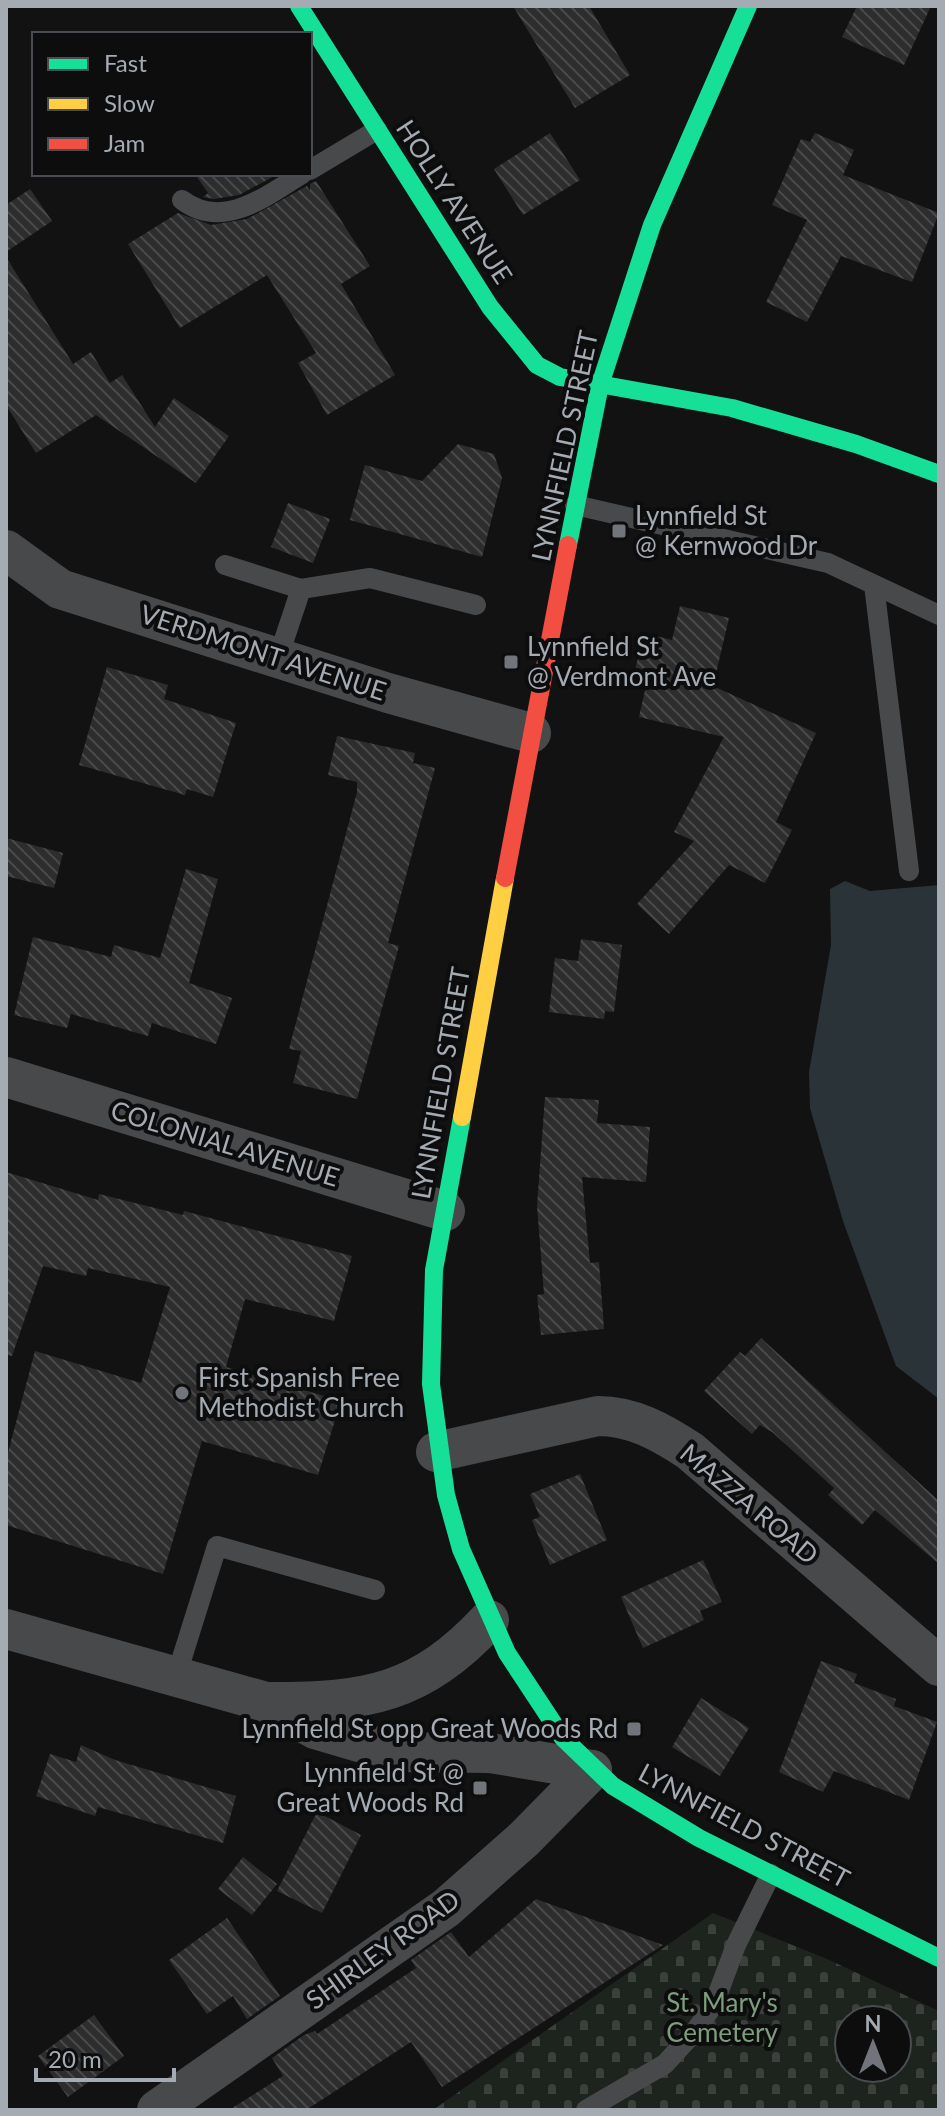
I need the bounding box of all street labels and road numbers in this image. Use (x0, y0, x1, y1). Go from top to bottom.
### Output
street label: HOLLY AVENUE (390, 114, 520, 289)
street label: LYNNFIELD STREET (524, 328, 604, 564)
street label: VERDMONT AVENUE (136, 597, 390, 707)
street label: LYNNFIELD STREET (404, 964, 476, 1201)
street label: COLONIAL AVENUE (107, 1093, 343, 1193)
street label: MAZZA ROAD (674, 1436, 825, 1570)
street label: LYNNFIELD STREET (633, 1756, 856, 1894)
street label: SHIRLEY ROAD (300, 1883, 465, 2015)

